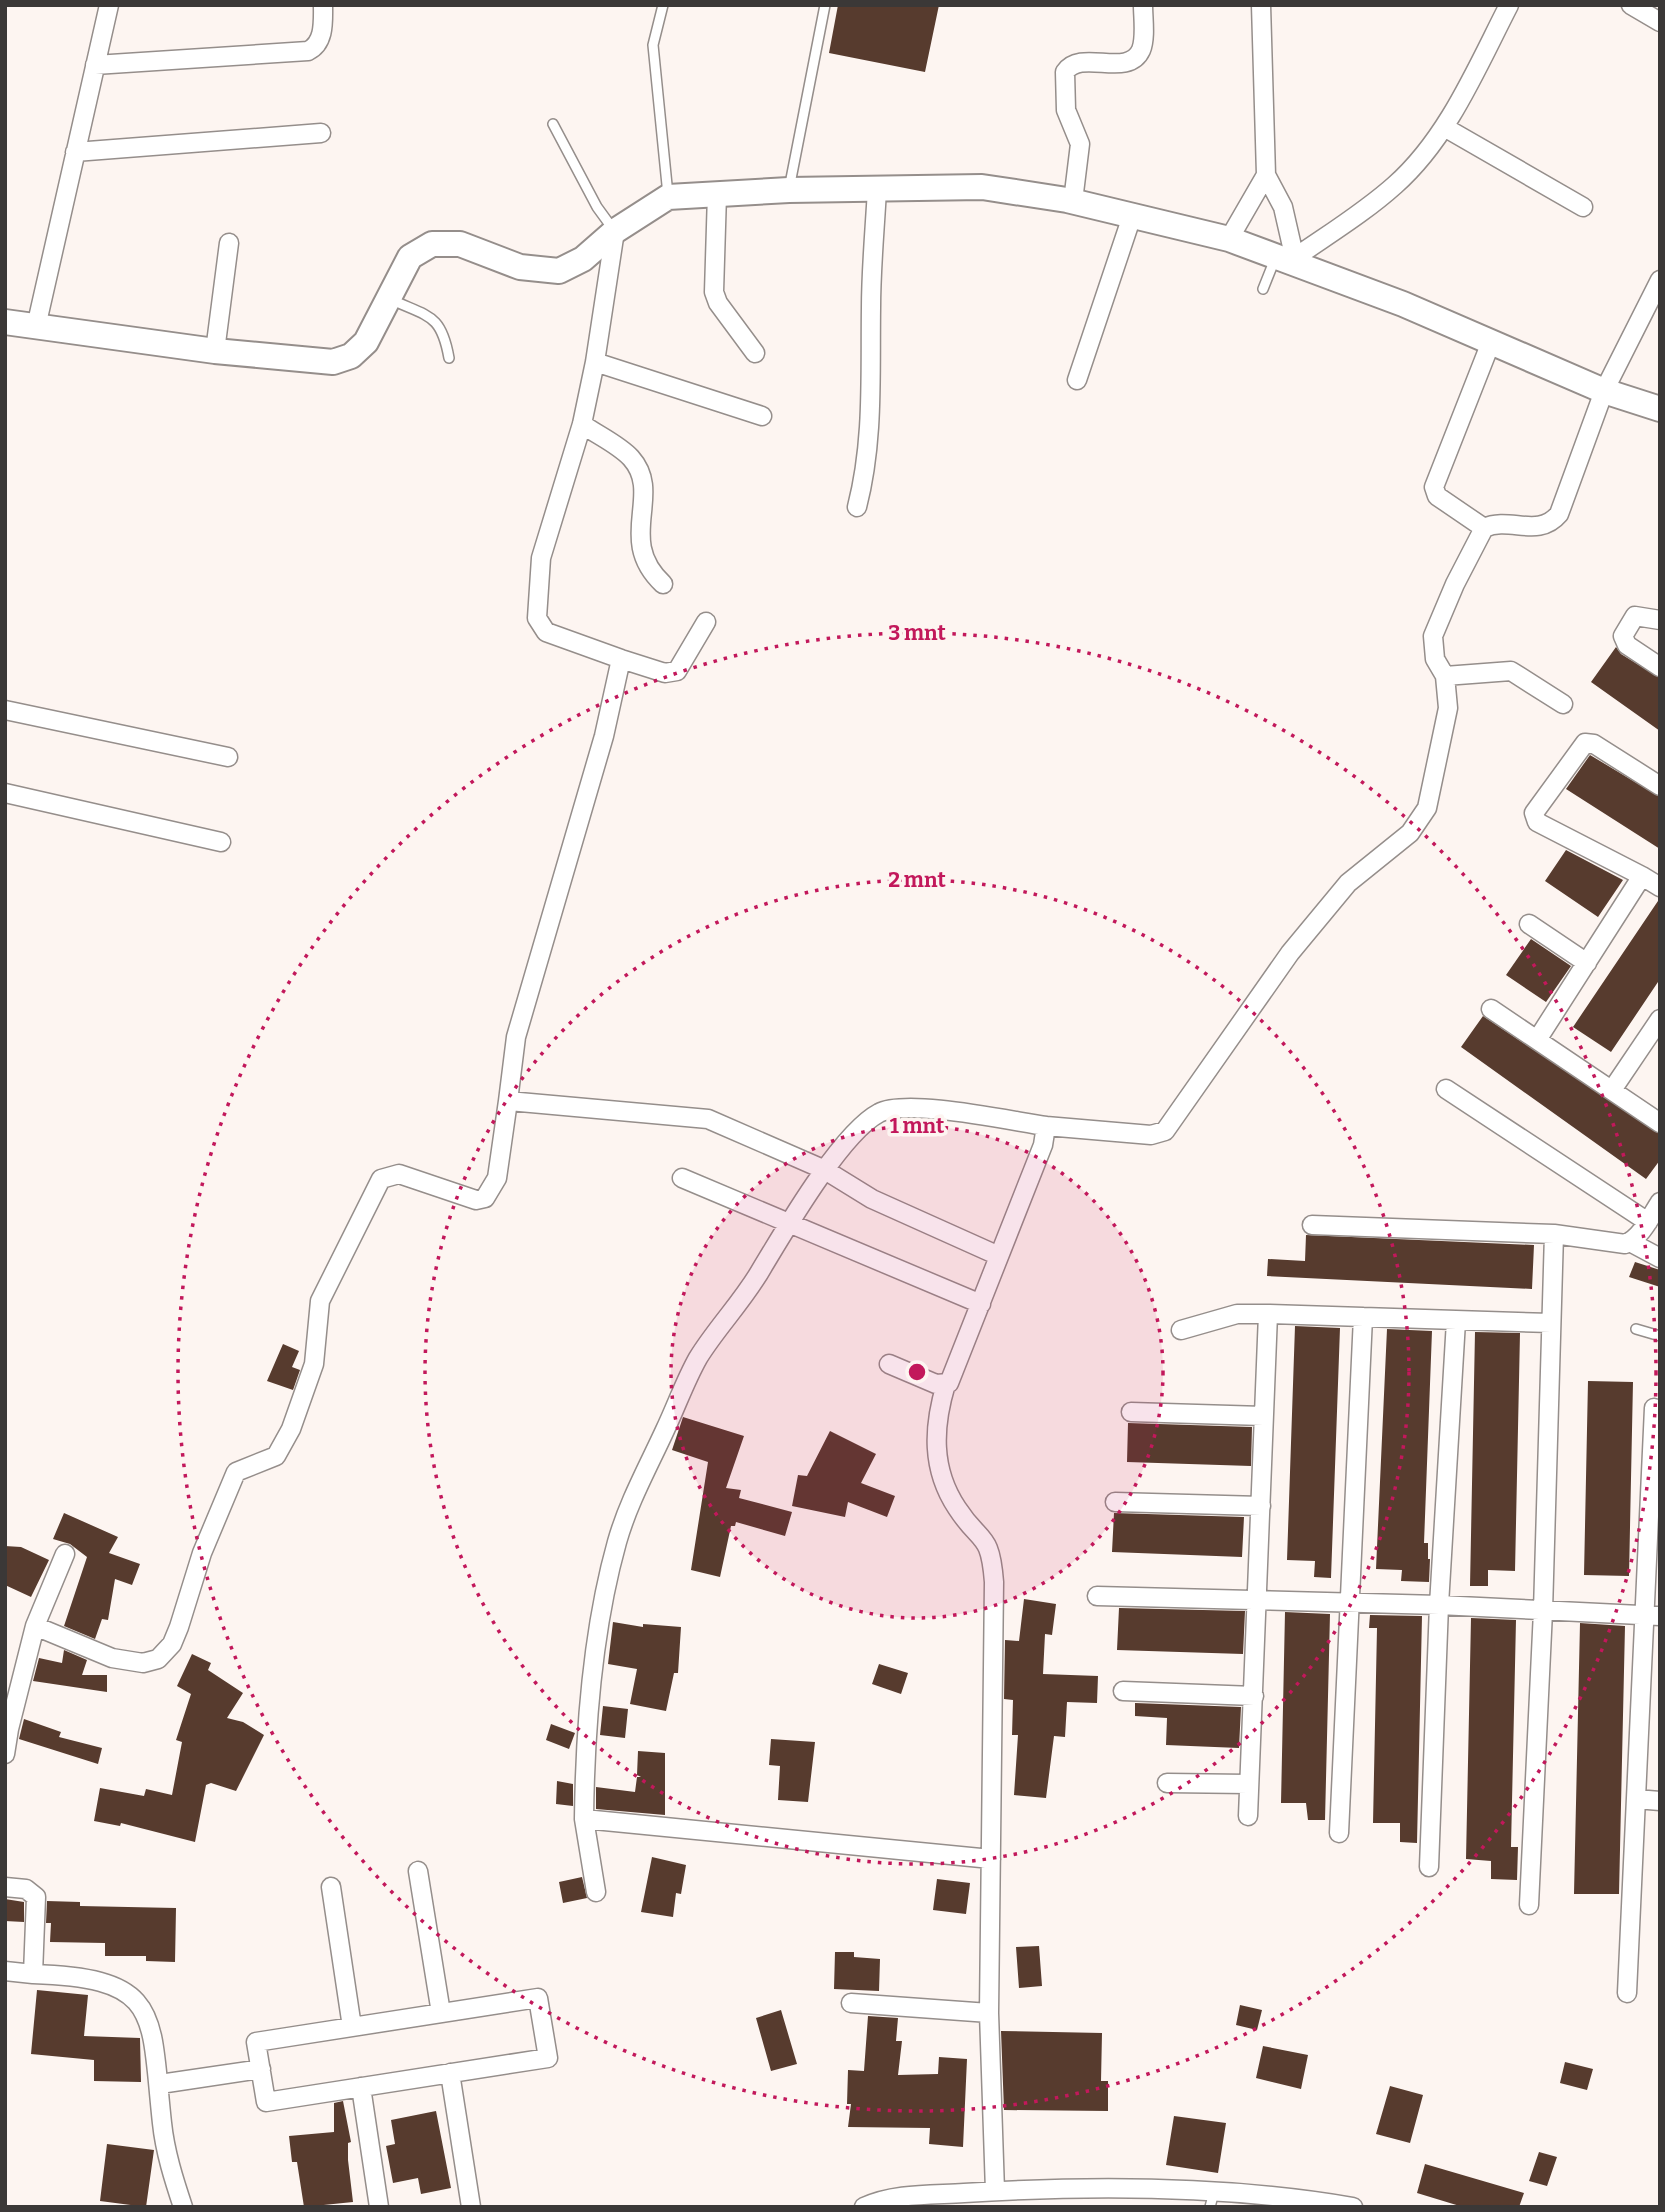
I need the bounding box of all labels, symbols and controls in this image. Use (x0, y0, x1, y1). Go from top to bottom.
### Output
text: 3 mnt (888, 620, 947, 646)
text: 2 mnt (888, 867, 946, 893)
text: 1 mnt (890, 1113, 945, 1139)
centre of rings (905, 1360, 929, 1384)

